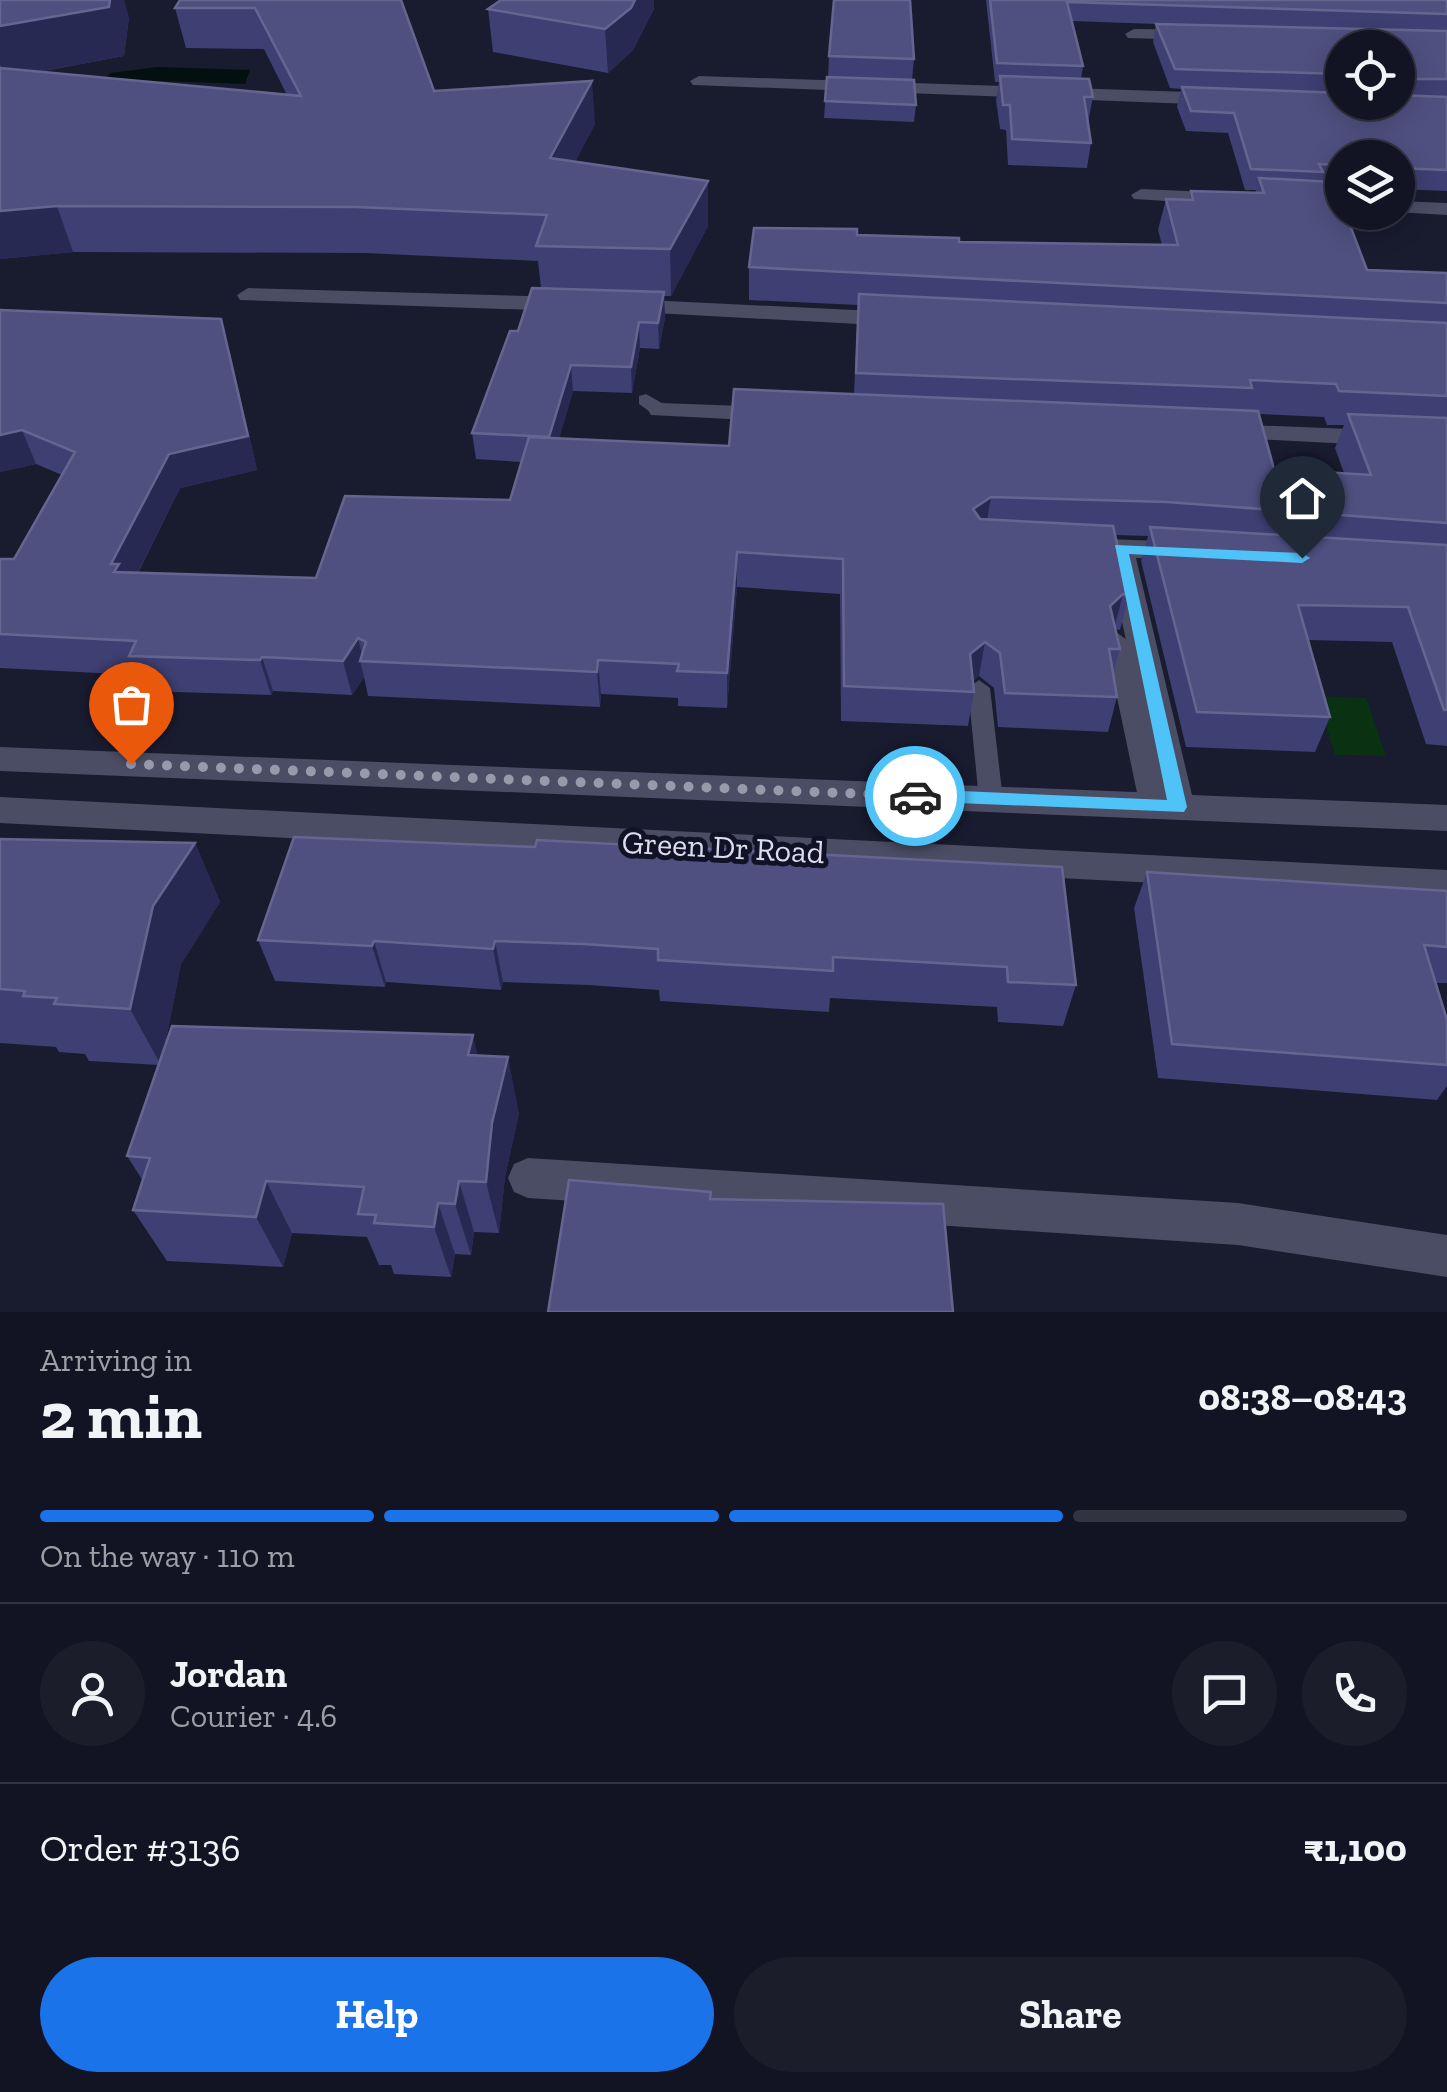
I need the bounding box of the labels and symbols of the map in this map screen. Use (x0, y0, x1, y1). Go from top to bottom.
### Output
pin (1260, 456, 1345, 559)
pin (89, 662, 174, 765)
courier (865, 746, 965, 846)
street label: Green Dr Road (621, 823, 826, 871)

